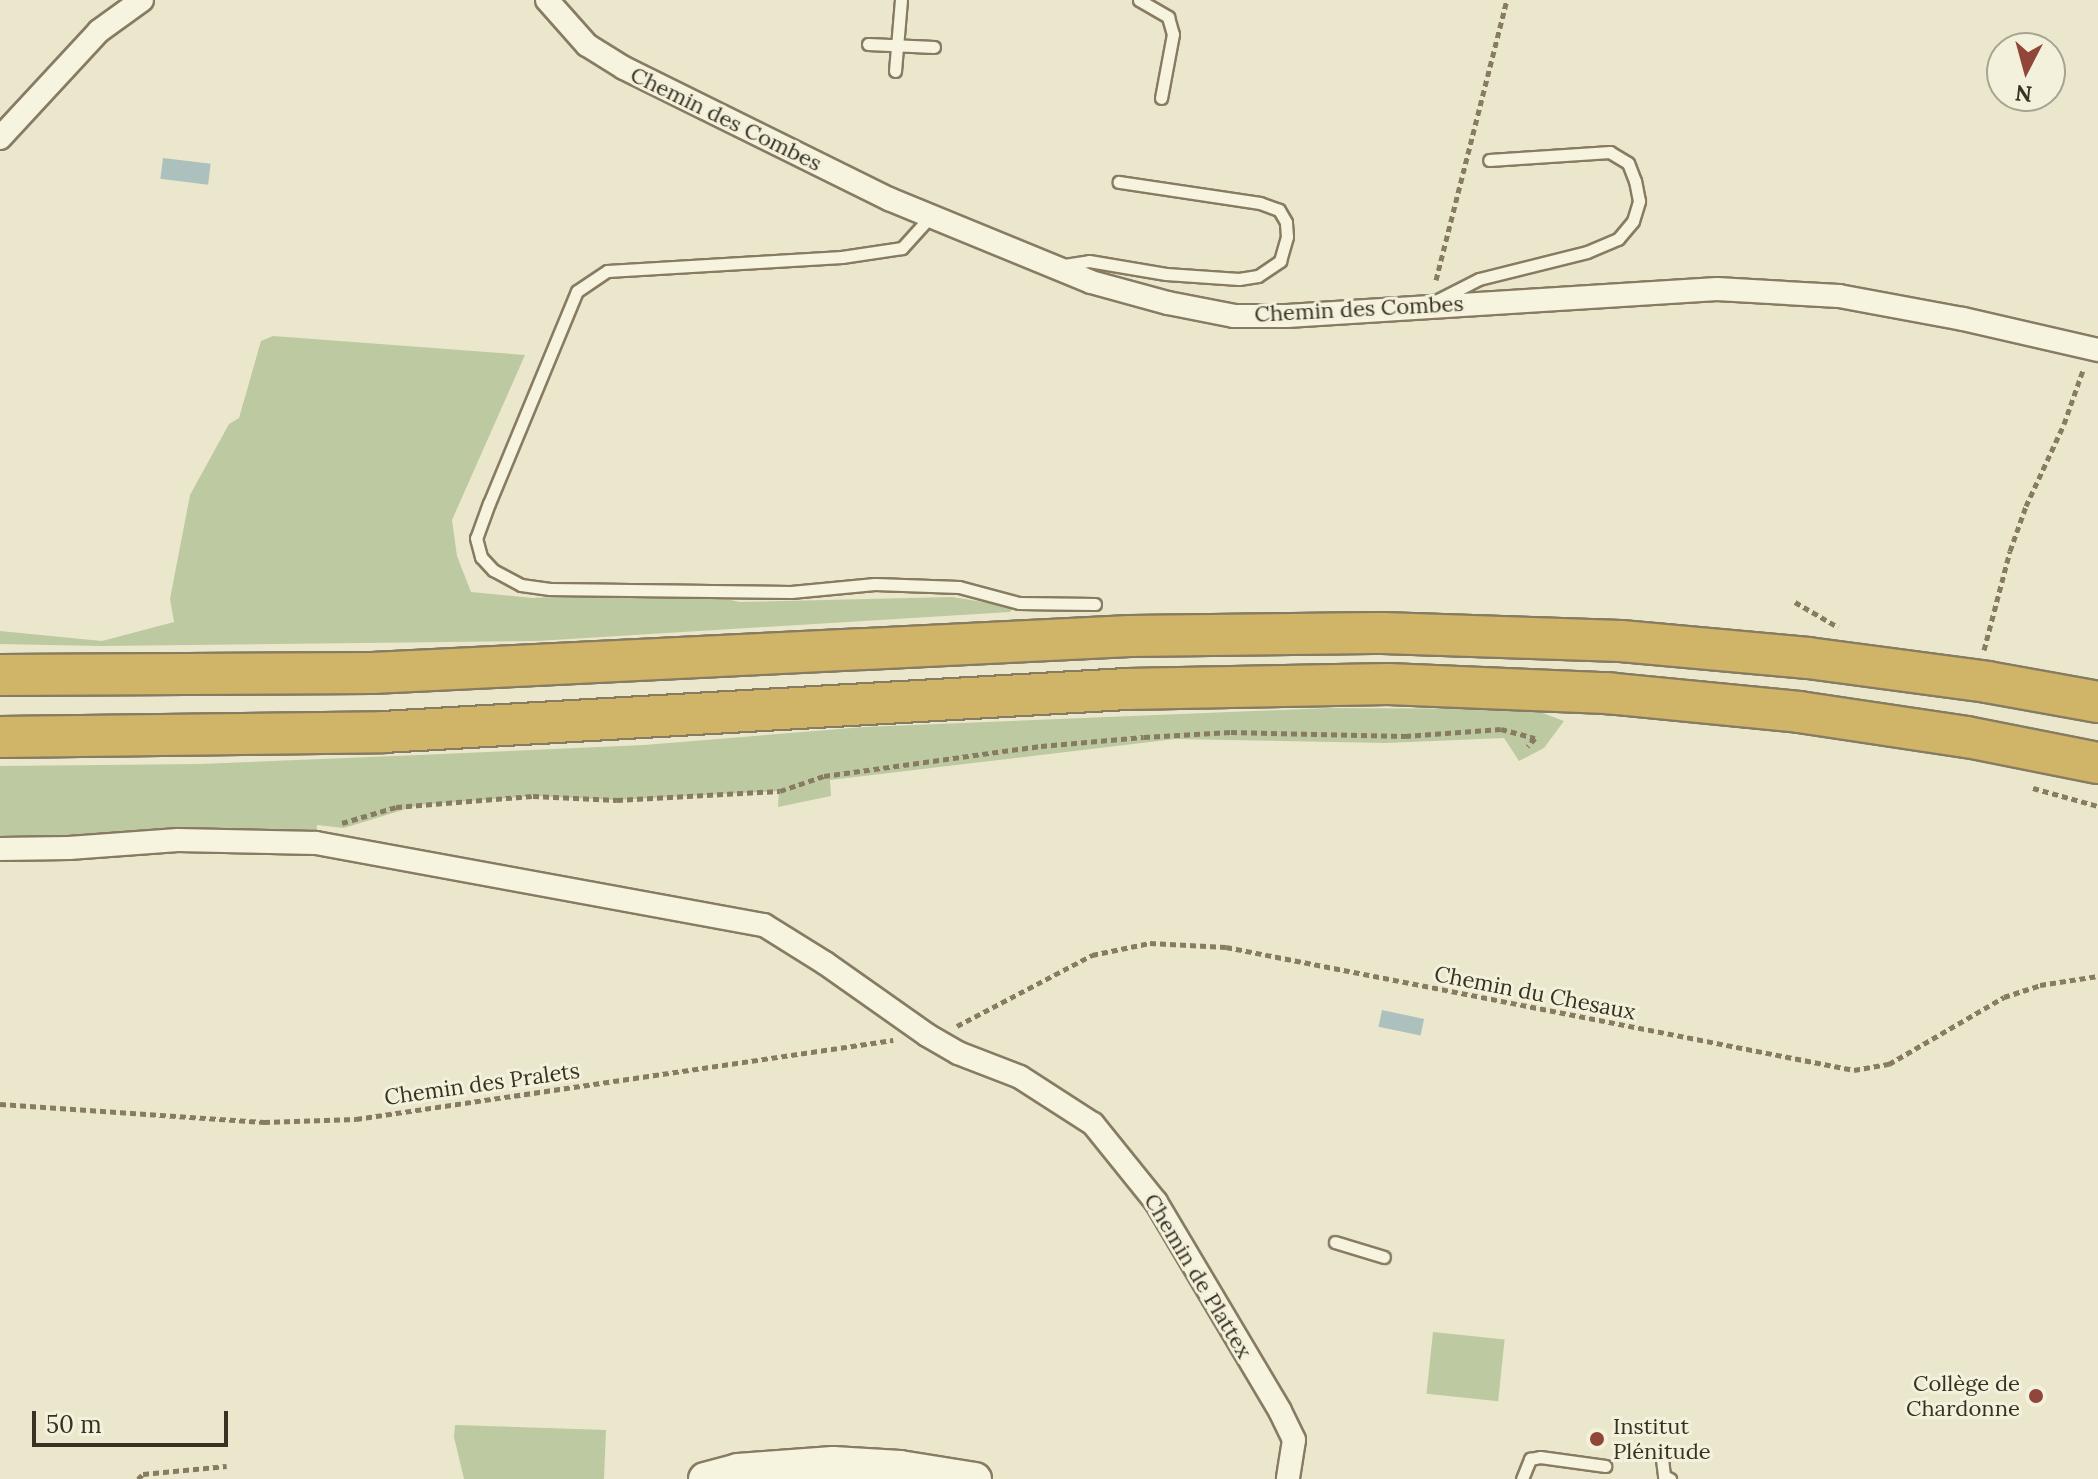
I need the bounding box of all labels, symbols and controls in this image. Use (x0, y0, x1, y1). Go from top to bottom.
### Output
north arrow (1986, 32, 2066, 112)
street label: Chemin des Combes (626, 61, 826, 177)
text: N (2014, 79, 2034, 109)
street label: Chemin des Combes (1254, 290, 1464, 328)
street label: Chemin du Chesaux (1432, 961, 1638, 1025)
street label: Chemin des Pralets (383, 1057, 581, 1111)
street label: Chemin de Plattex (1138, 1189, 1258, 1363)
place label: Collège de Chardonne (1906, 1370, 2020, 1422)
marker: Collège de Chardonne (2027, 1387, 2045, 1405)
scale bar (36, 1395, 232, 1445)
text: 50 m (46, 1409, 102, 1440)
place label: Institut Plénitude (1613, 1413, 1711, 1464)
marker: Institut Plénitude (1588, 1430, 1606, 1448)

